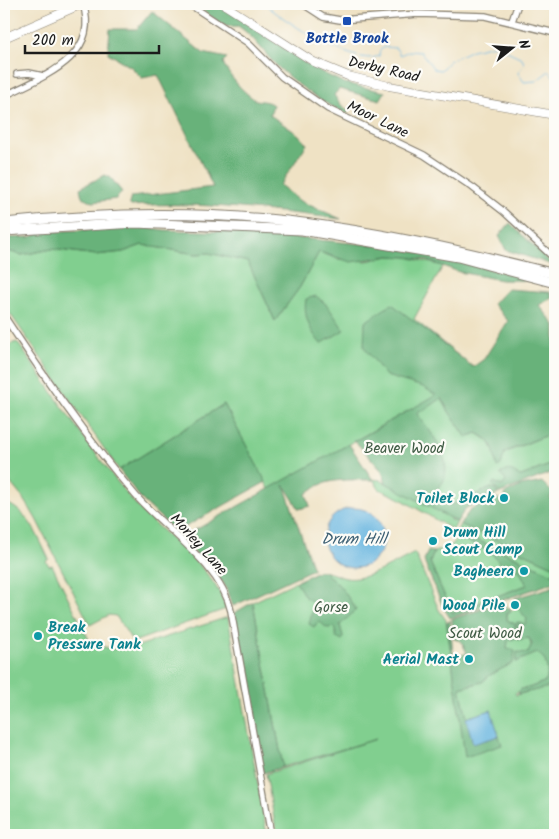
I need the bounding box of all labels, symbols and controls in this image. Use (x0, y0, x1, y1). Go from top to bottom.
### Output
marker: Bottle Brook (341, 15, 353, 27)
scale bar (25, 22, 159, 54)
north arrow (486, 22, 536, 72)
place label: Bottle Brook (306, 27, 389, 51)
text: 200 m (32, 29, 74, 53)
text: N (512, 37, 535, 52)
street label: Derby Road (346, 50, 422, 90)
street label: Moor Lane (342, 95, 413, 145)
park label: Beaver Wood (364, 437, 445, 461)
place label: Toilet Block (416, 487, 495, 511)
marker: Toilet Block (498, 492, 510, 504)
street label: Morley Lane (164, 508, 233, 582)
place label: Drum Hill Scout Camp (443, 521, 523, 562)
water label: Drum Hill (322, 527, 389, 552)
marker: Drum Hill Scout Camp (427, 535, 439, 547)
place label: Bagheera (454, 560, 514, 584)
marker: Bagheera (518, 565, 530, 577)
place label: Wood Pile (442, 594, 506, 618)
park label: Gorse (314, 596, 348, 620)
marker: Wood Pile (509, 599, 521, 611)
place label: Break Pressure Tank (48, 616, 141, 657)
park label: Scout Wood (448, 622, 522, 646)
marker: Break Pressure Tank (32, 630, 44, 642)
place label: Aerial Mast (383, 648, 459, 672)
marker: Aerial Mast (463, 653, 475, 665)

